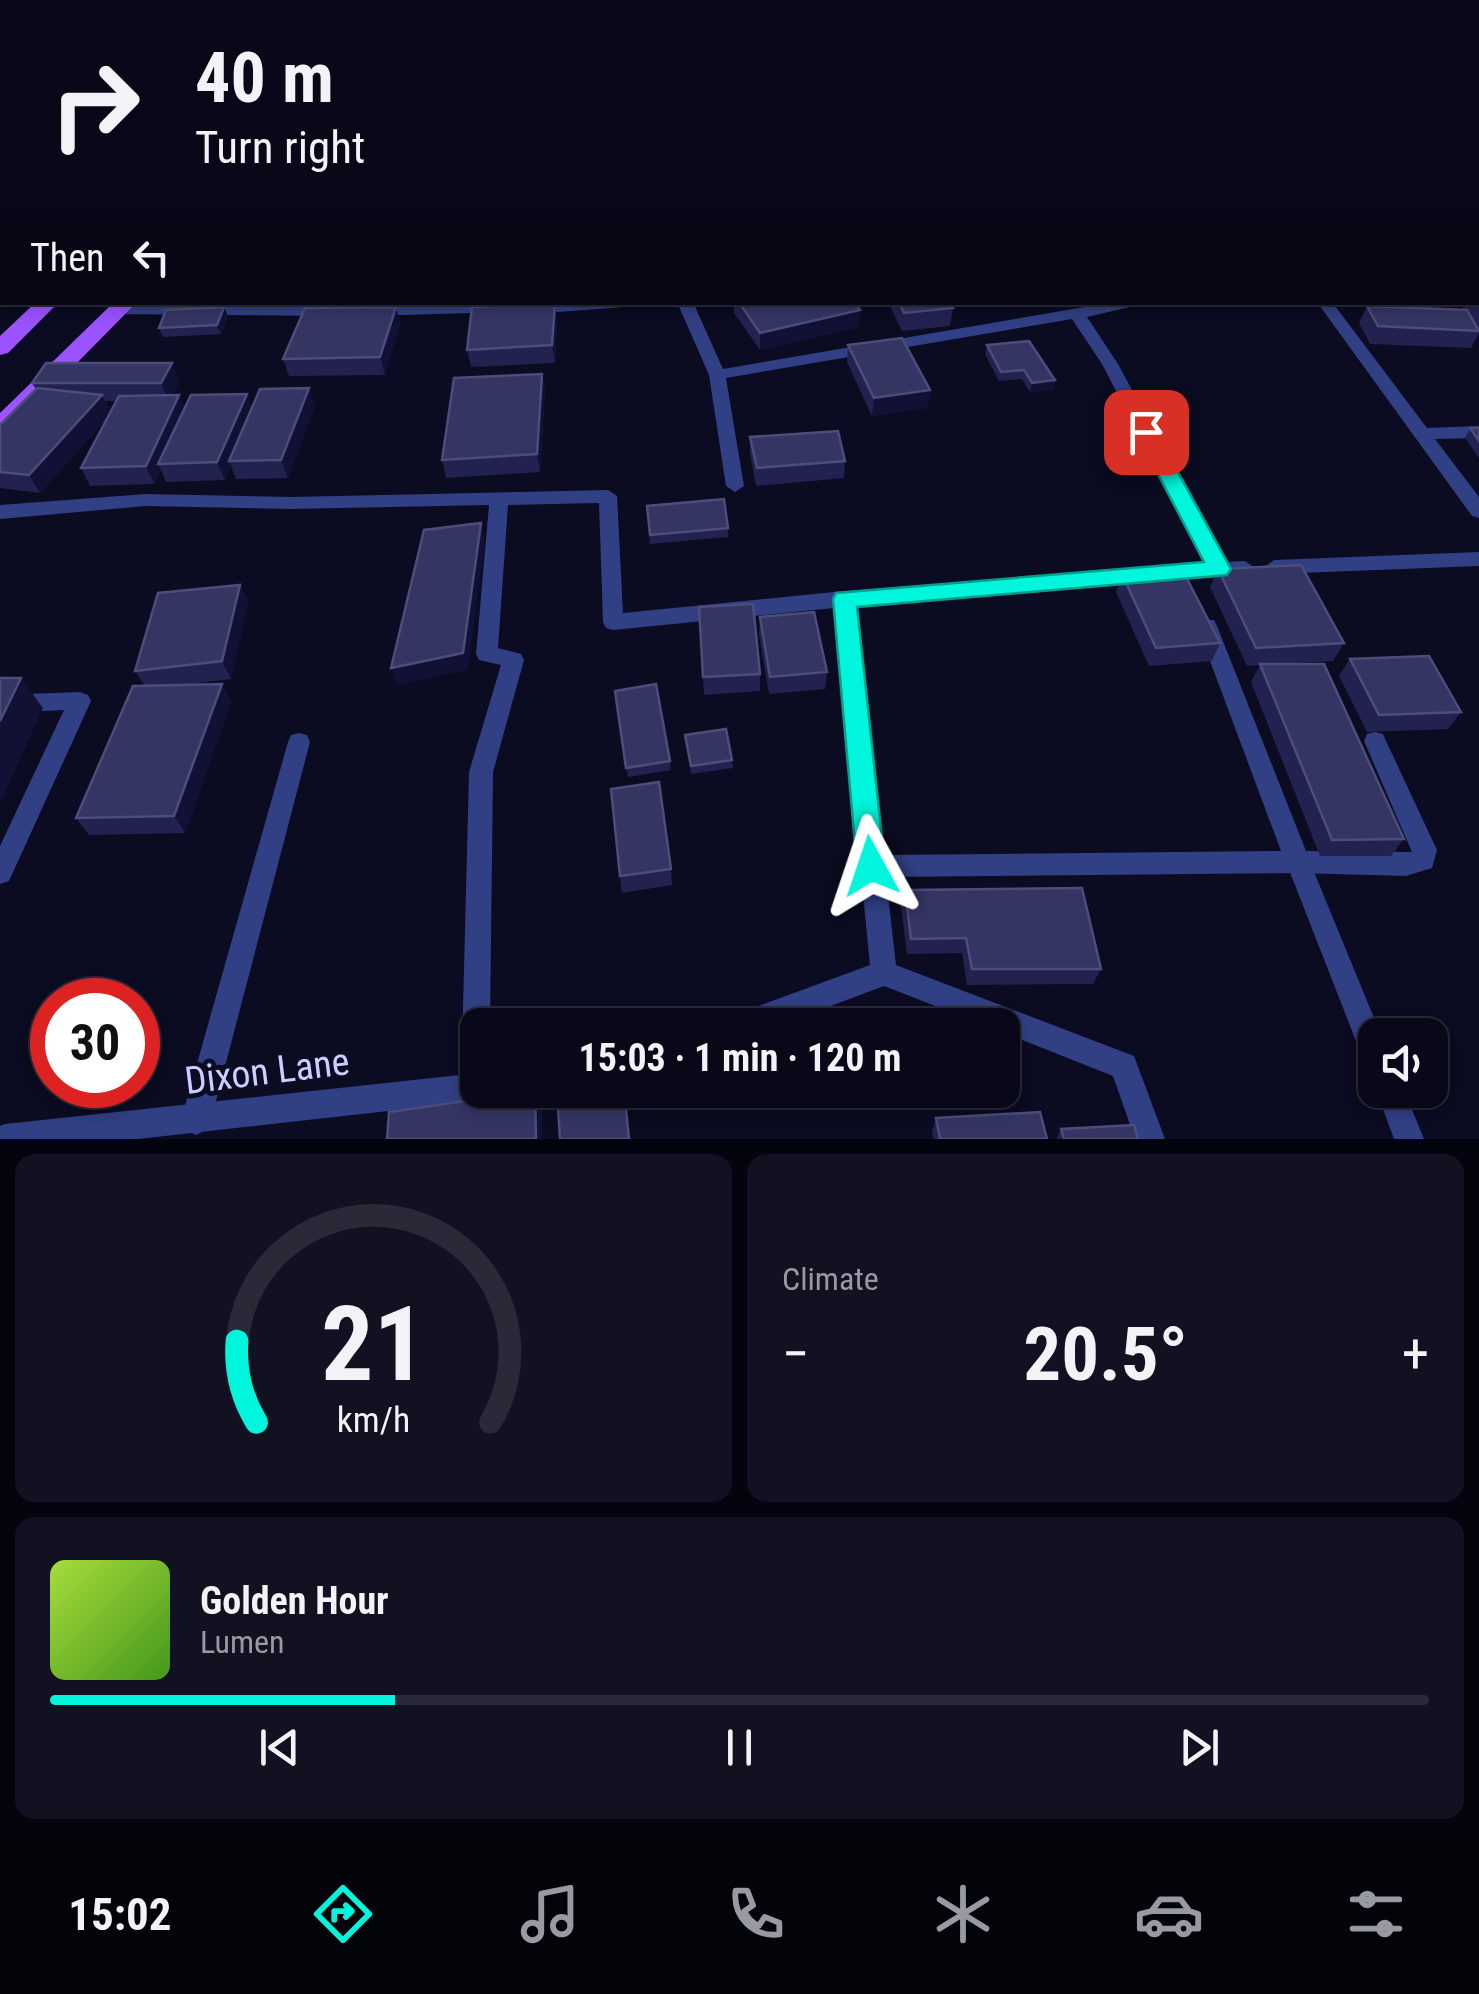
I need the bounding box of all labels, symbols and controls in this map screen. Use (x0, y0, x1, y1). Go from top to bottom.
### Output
text: 40 m (195, 37, 334, 119)
icon: right (30, 40, 160, 170)
text: Turn right (195, 121, 365, 174)
icon: left (124, 230, 179, 285)
text: Then (30, 236, 104, 280)
pin (1104, 390, 1189, 475)
icon: arrive (1119, 405, 1174, 460)
position arrow (819, 814, 923, 918)
speed limit sign: 30 (30, 978, 160, 1108)
map controls (1358, 1018, 1448, 1108)
button: sound (1358, 1018, 1448, 1108)
text: 15:03 · 1 min · 120 m (579, 1036, 901, 1080)
street label: Dixon Lane (182, 1039, 352, 1103)
text: Climate (782, 1260, 879, 1298)
text: 21 (321, 1284, 426, 1405)
text: 20.5° (1023, 1310, 1188, 1398)
text: − (782, 1322, 810, 1386)
text: + (1402, 1322, 1429, 1386)
text: km/h (337, 1399, 410, 1441)
text: Golden Hour (200, 1579, 389, 1623)
text: Lumen (200, 1623, 285, 1661)
icon: previous (252, 1720, 307, 1775)
icon: pause (712, 1720, 767, 1775)
icon: next (1172, 1720, 1227, 1775)
icon: directions (308, 1879, 378, 1949)
icon: music (515, 1879, 585, 1949)
icon: phone (721, 1879, 791, 1949)
icon: climate (928, 1879, 998, 1949)
icon: car (1134, 1879, 1204, 1949)
icon: filters (1341, 1879, 1411, 1949)
text: 15:02 (68, 1888, 172, 1941)

